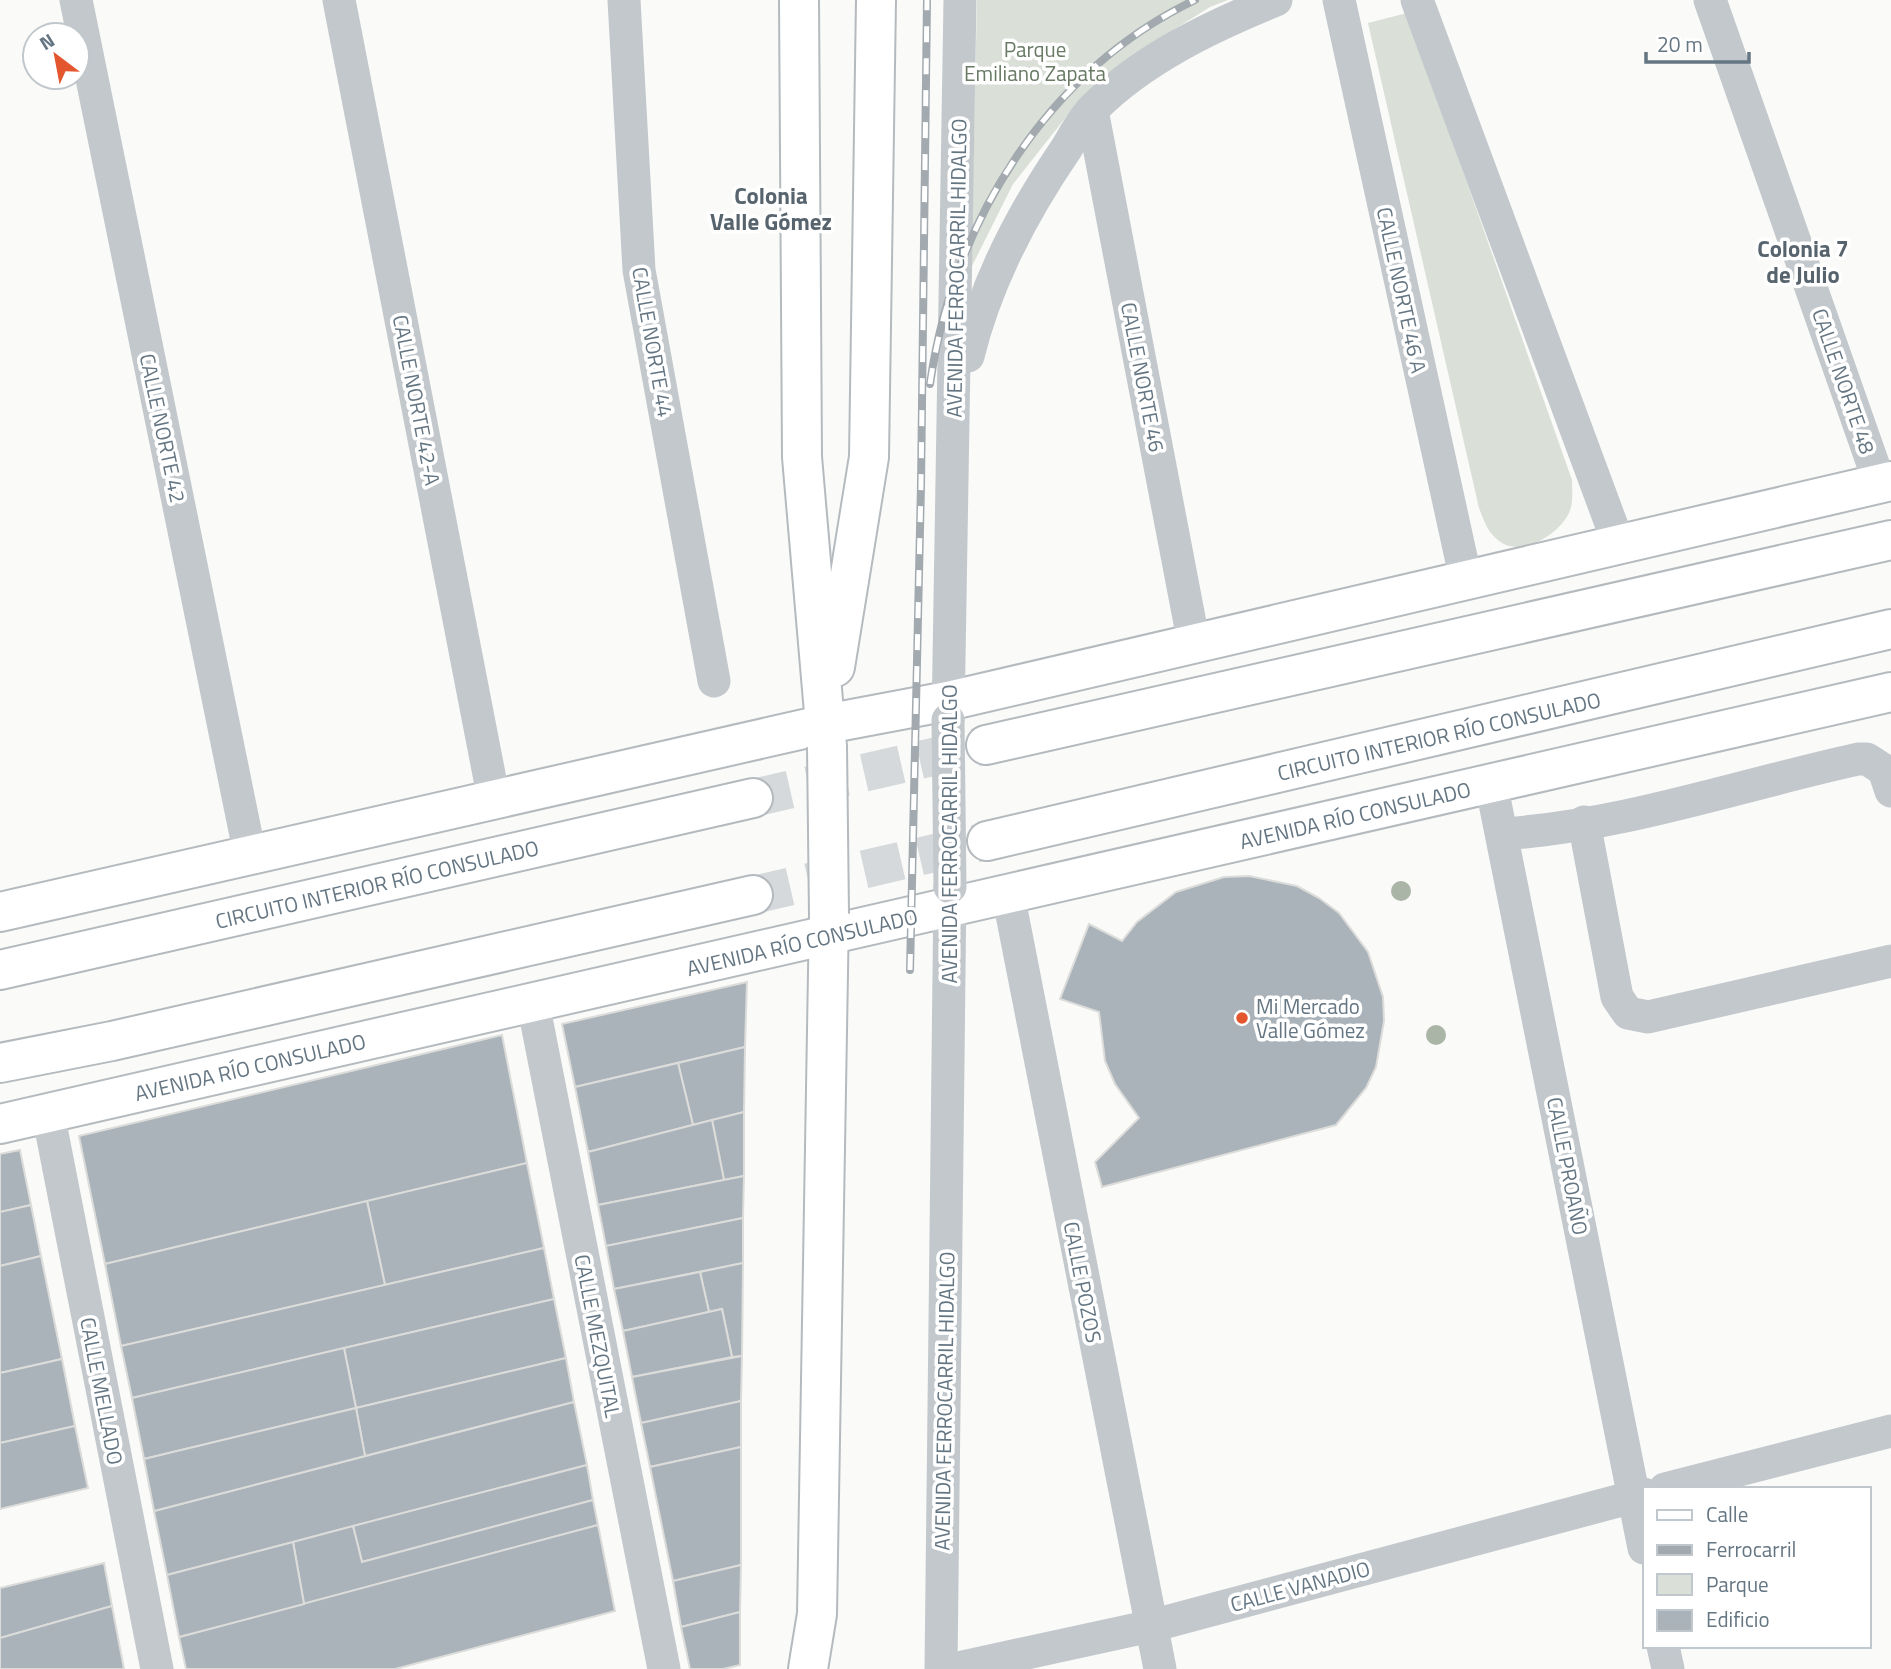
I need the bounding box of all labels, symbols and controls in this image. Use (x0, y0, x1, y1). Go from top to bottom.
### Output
north arrow (21, 21, 91, 91)
scale bar (1646, 21, 1749, 65)
text: N (33, 25, 60, 57)
text: 20 m (1657, 28, 1703, 60)
park label: Parque Emiliano Zapata (964, 33, 1106, 89)
street label: AVENIDA FERROCARRIL HIDALGO (937, 118, 975, 418)
district label: Colonia Valle Gómez (710, 178, 832, 239)
street label: CALLE NORTE 46 A (1369, 204, 1435, 376)
district label: Colonia 7 de Julio (1757, 231, 1849, 292)
street label: CALLE NORTE 44 (624, 264, 682, 420)
street label: CALLE NORTE 46 (1113, 299, 1173, 455)
street label: CALLE NORTE 48 (1804, 304, 1884, 458)
street label: CALLE NORTE 42-A (385, 312, 449, 489)
street label: CALLE NORTE 42 (132, 350, 194, 506)
street label: CIRCUITO INTERIOR RÍO CONSULADO (1274, 683, 1604, 789)
street label: AVENIDA FERROCARRIL HIDALGO (933, 684, 965, 984)
street label: AVENIDA RÍO CONSULADO (1236, 773, 1474, 857)
street label: CIRCUITO INTERIOR RÍO CONSULADO (212, 831, 542, 937)
street label: AVENIDA RÍO CONSULADO (683, 900, 921, 984)
place label: Mi Mercado Valle Gómez (1256, 990, 1365, 1046)
marker: Mi Mercado Valle Gómez (1234, 1010, 1250, 1026)
street label: AVENIDA RÍO CONSULADO (131, 1025, 369, 1109)
street label: CALLE PROAÑO (1539, 1094, 1597, 1238)
street label: CALLE POZOS (1056, 1219, 1110, 1345)
street label: AVENIDA FERROCARRIL HIDALGO (925, 1251, 963, 1551)
street label: CALLE MEZQUITAL (566, 1252, 630, 1420)
street label: CALLE MELLADO (72, 1315, 132, 1467)
legend (1643, 1487, 1870, 1648)
text: Calle (1706, 1498, 1748, 1530)
text: Ferrocarril (1706, 1533, 1796, 1565)
street label: CALLE VANADIO (1226, 1552, 1374, 1620)
text: Parque (1706, 1568, 1769, 1600)
text: Edificio (1706, 1603, 1770, 1635)

